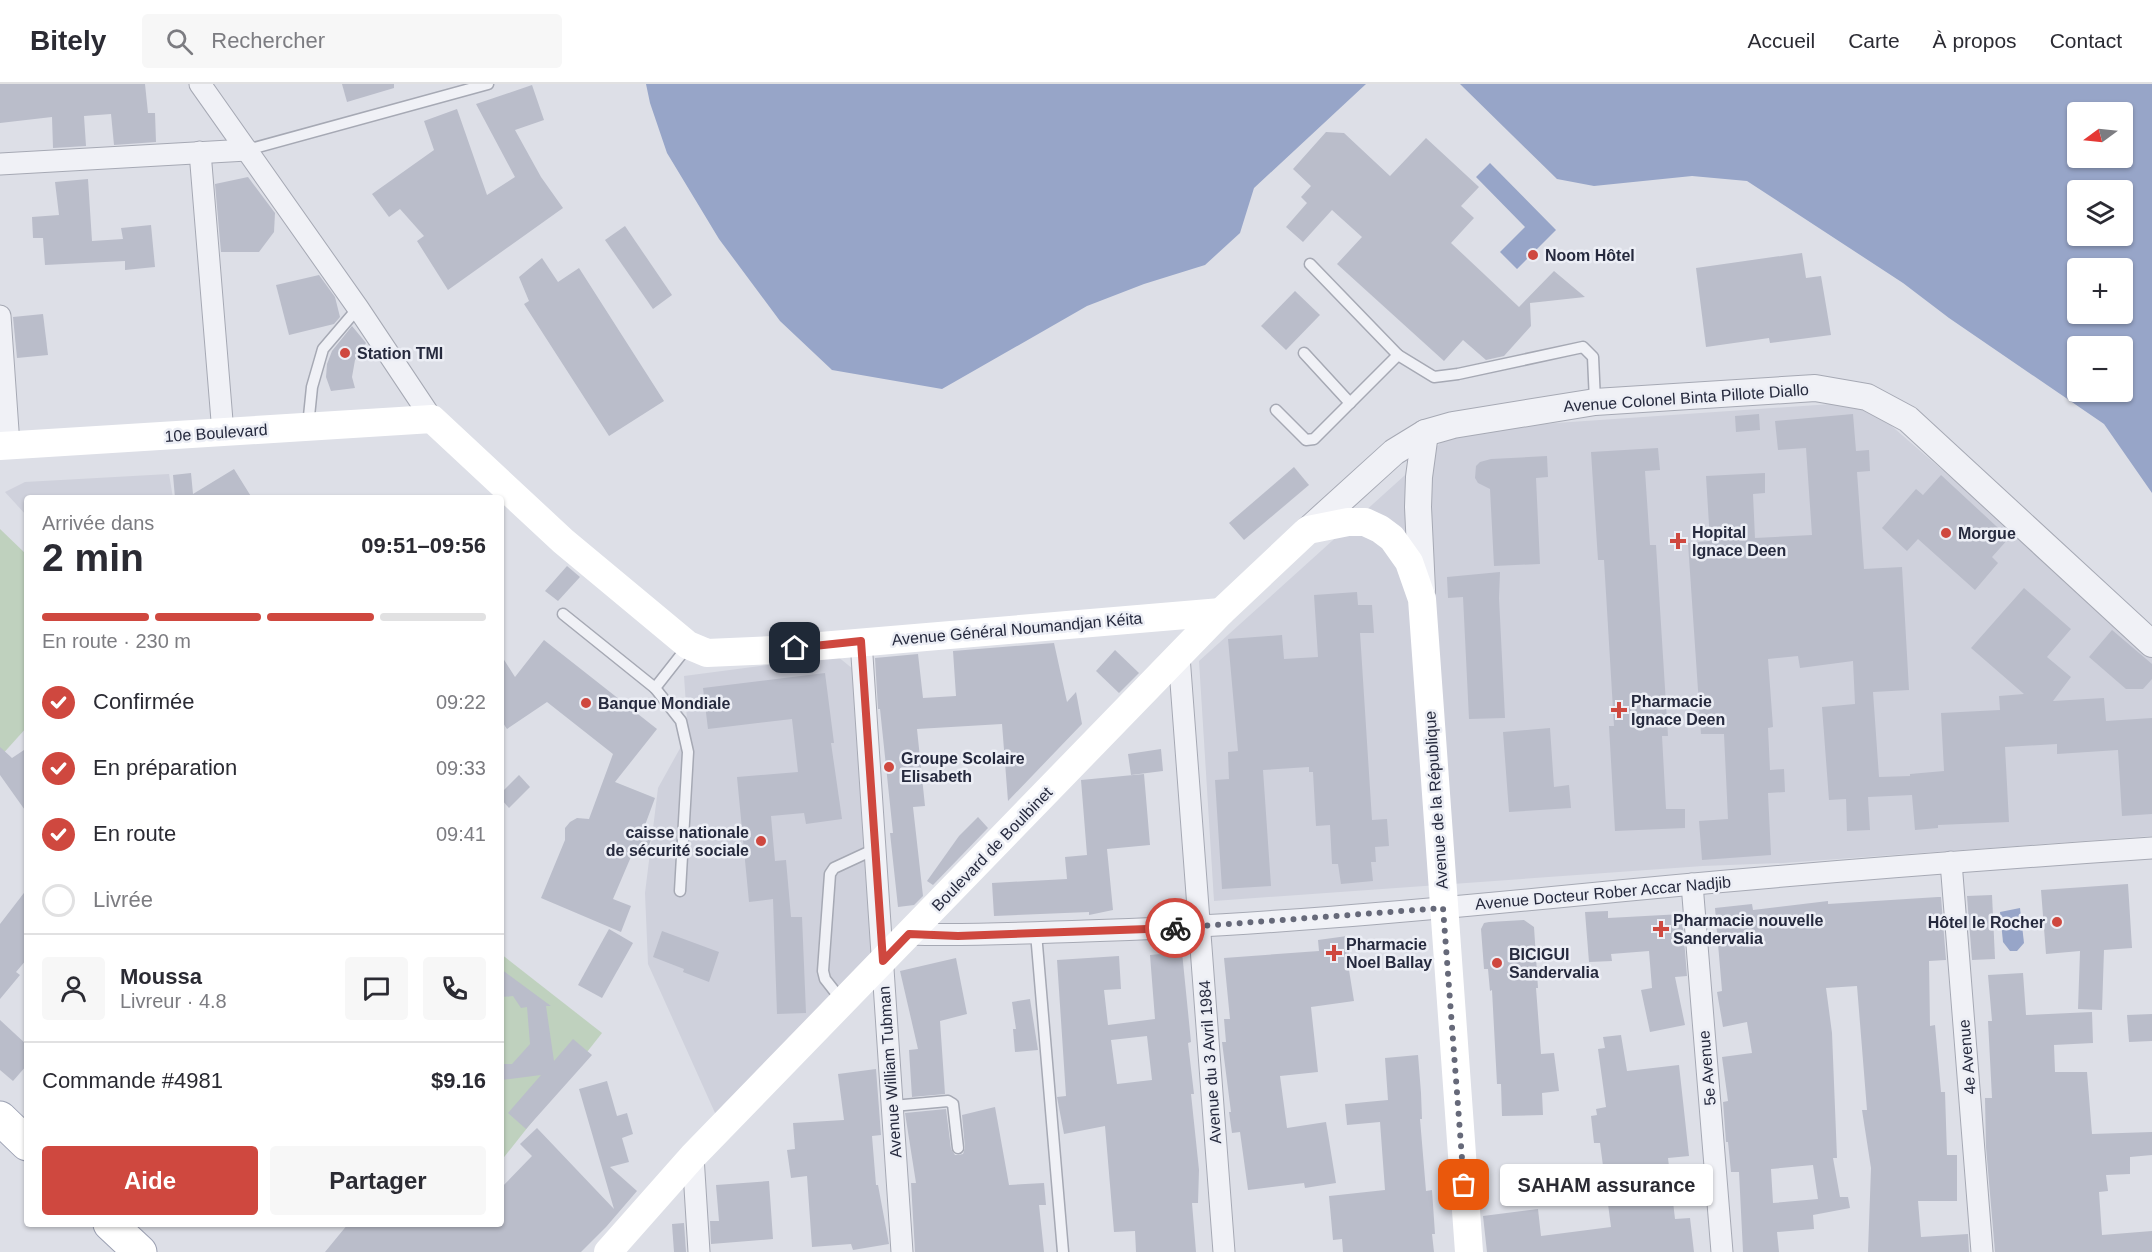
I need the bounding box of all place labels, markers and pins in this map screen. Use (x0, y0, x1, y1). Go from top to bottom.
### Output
place label: Noom Hôtel (1545, 247, 1635, 264)
marker: Noom Hôtel (1526, 248, 1540, 262)
place label: Station TMI (357, 345, 443, 362)
marker: Station TMI (338, 346, 352, 360)
place label: Hopital Ignace Deen (1692, 524, 1786, 559)
place label: Morgue (1958, 525, 2016, 542)
marker: Morgue (1939, 526, 1953, 540)
marker: Hopital Ignace Deen (1669, 532, 1687, 550)
pin (769, 622, 820, 673)
place label: Pharmacie Ignace Deen (1631, 693, 1725, 728)
place label: Banque Mondiale (598, 695, 731, 712)
marker: Banque Mondiale (579, 696, 593, 710)
marker: Pharmacie Ignace Deen (1612, 703, 1626, 717)
place label: Groupe Scolaire Elisabeth (901, 750, 1025, 785)
marker: Groupe Scolaire Elisabeth (882, 760, 896, 774)
place label: caisse nationale de sécurité sociale (606, 824, 749, 859)
marker: caisse nationale de sécurité sociale (754, 834, 768, 848)
place label: Pharmacie nouvelle Sandervalia (1673, 912, 1823, 947)
place label: Hôtel le Rocher (1928, 914, 2045, 931)
marker: Hôtel le Rocher (2050, 915, 2064, 929)
marker: Pharmacie nouvelle Sandervalia (1654, 922, 1668, 936)
place label: Pharmacie Noel Ballay (1346, 936, 1432, 971)
marker: Pharmacie Noel Ballay (1327, 946, 1341, 960)
place label: BICIGUI Sandervalia (1509, 946, 1599, 981)
marker: BICIGUI Sandervalia (1490, 956, 1504, 970)
pin (1438, 1159, 1489, 1210)
callout: SAHAM assurance (1500, 1164, 1713, 1206)

